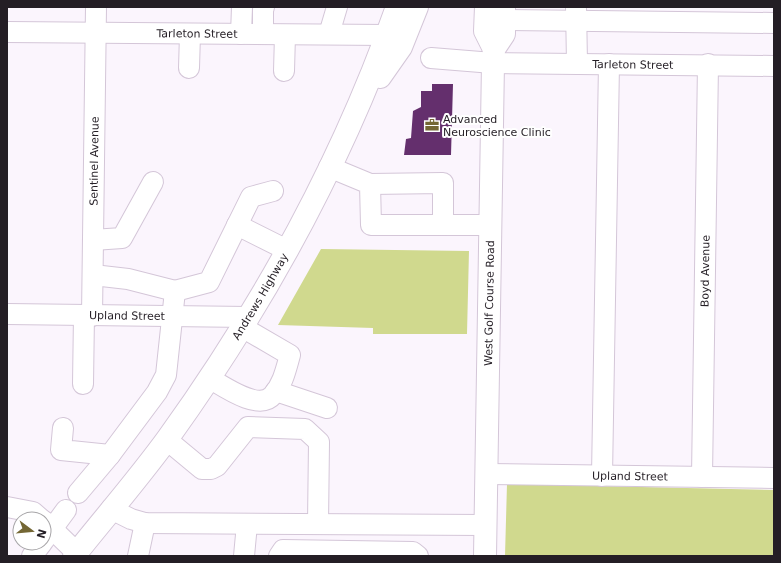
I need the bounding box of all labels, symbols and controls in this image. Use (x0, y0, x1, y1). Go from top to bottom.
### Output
street label: Tarleton Street (155, 27, 238, 40)
street label: Tarleton Street (591, 58, 674, 71)
place label: Advanced Neuroscience Clinic (443, 113, 551, 139)
street label: Sentinel Avenue (87, 116, 101, 206)
office icon: Advanced Neuroscience Clinic (424, 117, 440, 133)
street label: Boyd Avenue (698, 235, 712, 307)
street label: West Golf Course Road (482, 240, 497, 366)
street label: Andrews Highway (229, 250, 291, 342)
street label: Upland Street (89, 309, 166, 322)
street label: Upland Street (592, 469, 669, 483)
north arrow (12, 511, 52, 551)
text: N (34, 527, 49, 540)

